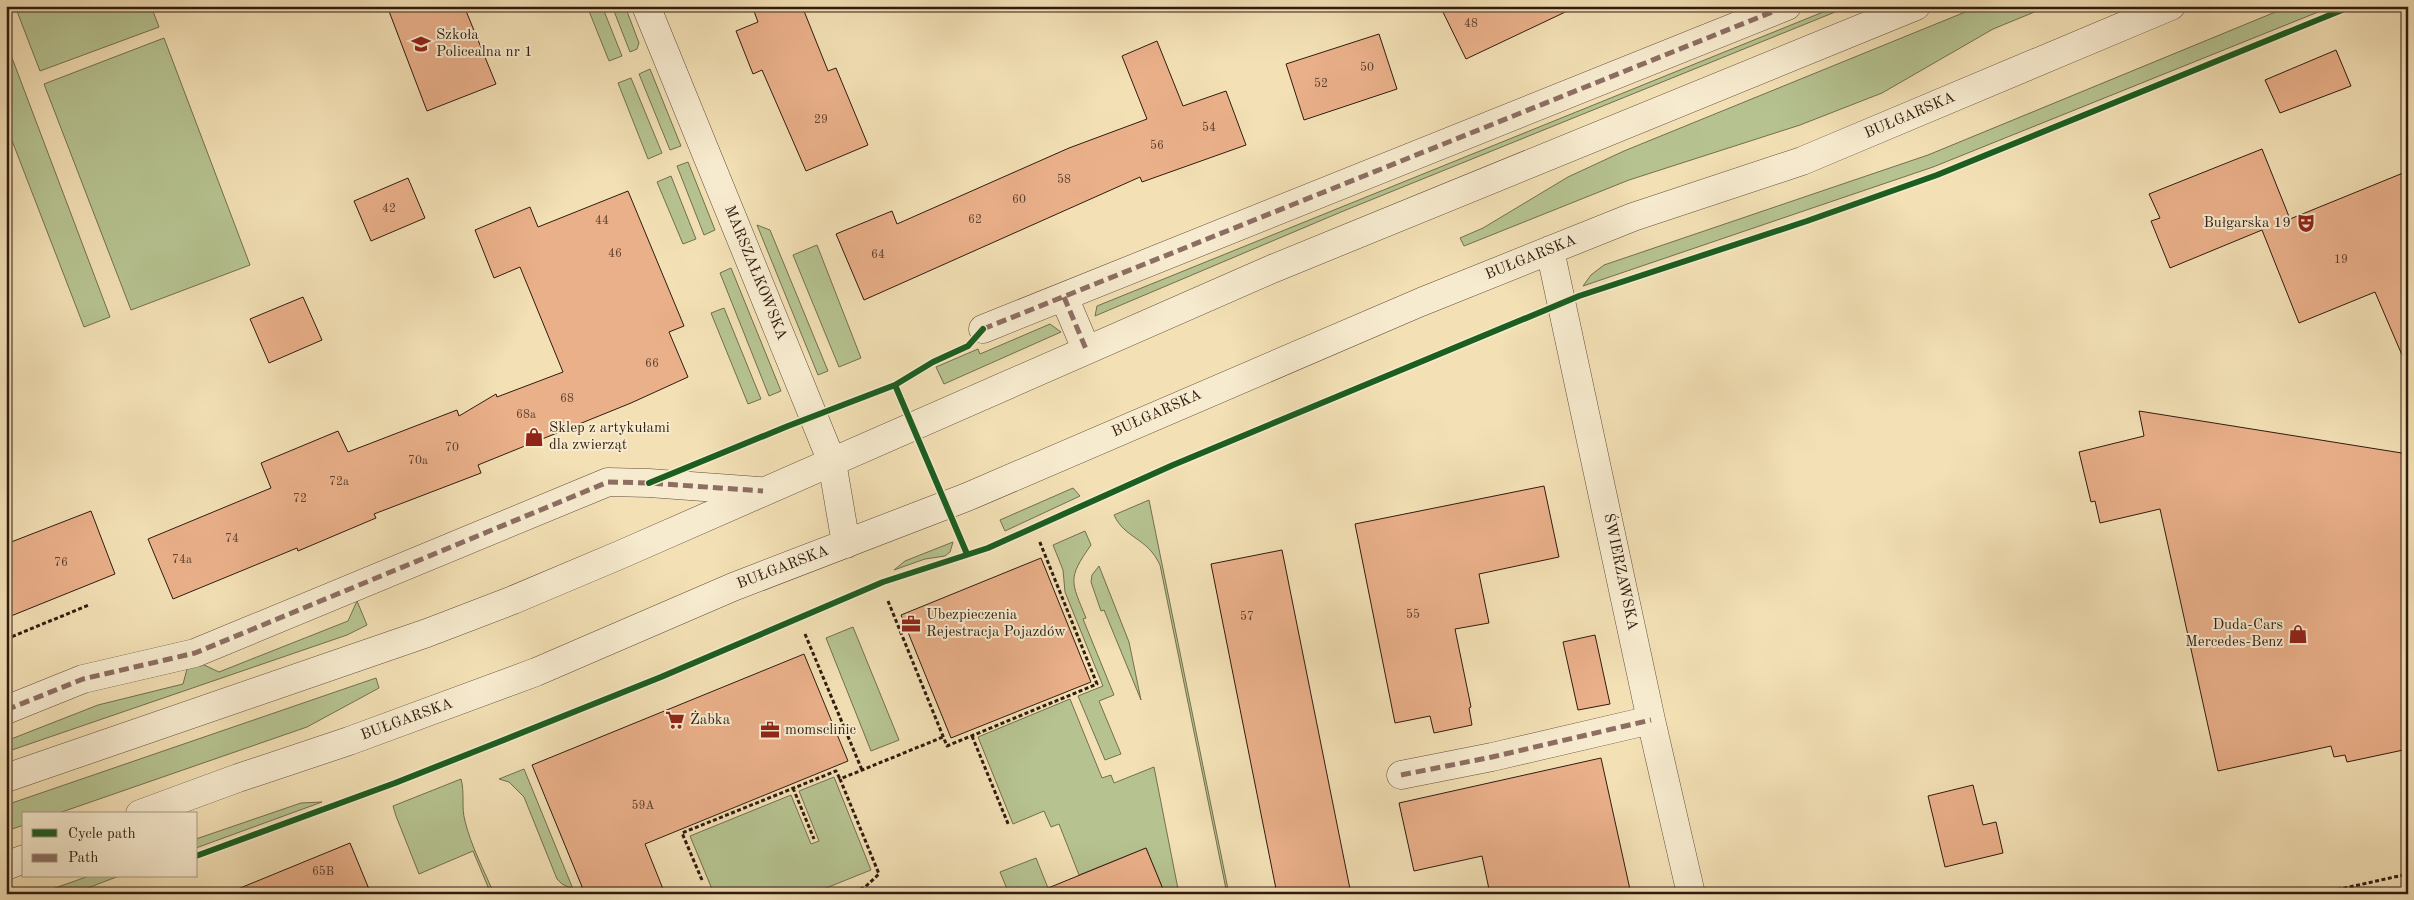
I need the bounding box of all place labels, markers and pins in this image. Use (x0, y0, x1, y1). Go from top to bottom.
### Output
place label: Szkoła Policealna nr 1 (436, 28, 533, 60)
school or university icon: Szkoła Policealna nr 1 (410, 33, 432, 55)
theatre icon: Bułgarska 19 (2295, 212, 2317, 234)
place label: Bułgarska 19 (2204, 216, 2291, 231)
place label: Sklep z artykułami dla zwierząt (549, 421, 670, 453)
shop icon: Sklep z artykułami dla zwierząt (523, 426, 545, 448)
place label: Ubezpieczenia Rejestracja Pojazdów (926, 608, 1066, 640)
office icon: Ubezpieczenia Rejestracja Pojazdów (900, 613, 922, 635)
place label: Duda-Cars Mercedes-Benz (2185, 618, 2283, 650)
shop icon: Duda-Cars Mercedes-Benz (2287, 623, 2309, 645)
supermarket icon: Żabka (664, 709, 686, 731)
place label: Żabka (690, 710, 731, 728)
office icon: momsclinic (759, 719, 781, 741)
place label: momsclinic (785, 723, 857, 738)

